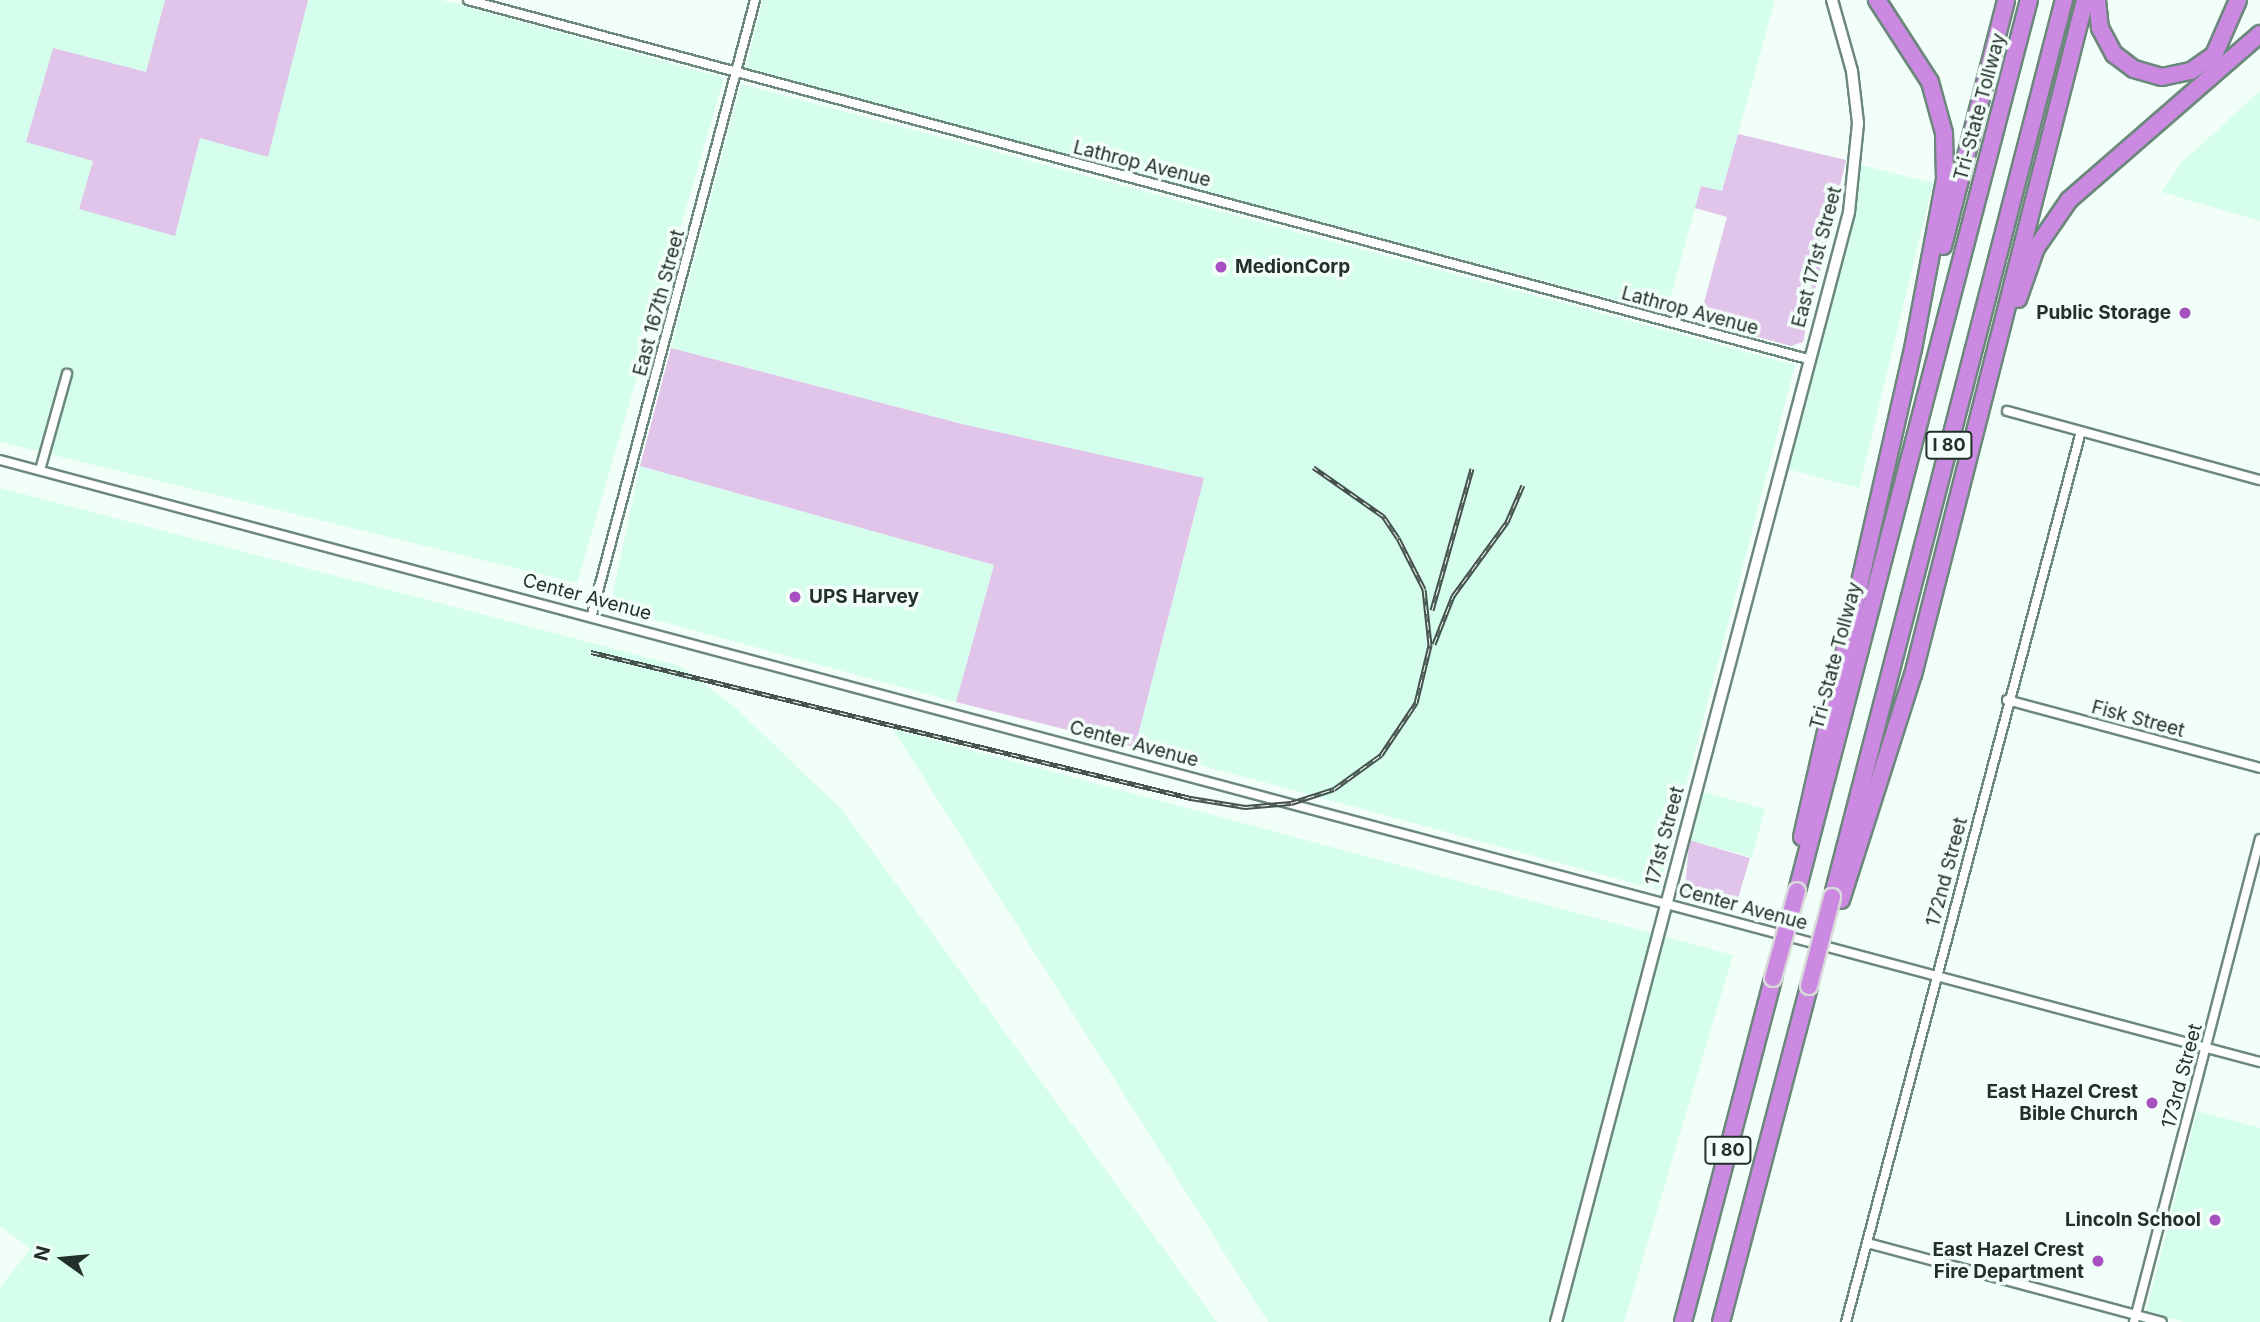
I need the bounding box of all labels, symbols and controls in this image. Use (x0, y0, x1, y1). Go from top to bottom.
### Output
street label: Tri-State Tollway (1949, 31, 2011, 183)
street label: Lathrop Avenue (1071, 136, 1213, 192)
street label: East 171st Street (1787, 184, 1847, 330)
street label: East 167th Street (629, 227, 689, 379)
place label: MedionCorp (1235, 256, 1350, 278)
marker: MedionCorp (1213, 259, 1229, 275)
street label: Lathrop Avenue (1619, 282, 1761, 340)
place label: Public Storage (2036, 302, 2171, 324)
marker: Public Storage (2177, 305, 2193, 321)
road number: I 80 (1924, 430, 1974, 460)
street label: Center Avenue (520, 569, 654, 625)
street label: Tri-State Tollway (1805, 580, 1867, 732)
place label: UPS Harvey (809, 586, 919, 608)
marker: UPS Harvey (787, 589, 803, 605)
street label: Fisk Street (2089, 696, 2187, 742)
street label: Center Avenue (1067, 716, 1201, 772)
street label: 171st Street (1641, 784, 1689, 888)
street label: 172nd Street (1922, 815, 1972, 929)
street label: Center Avenue (1676, 879, 1810, 935)
street label: 173rd Street (2157, 1021, 2207, 1131)
place label: East Hazel Crest Bible Church (1986, 1081, 2138, 1125)
marker: East Hazel Crest Bible Church (2144, 1095, 2160, 1111)
road number: I 80 (1704, 1135, 1752, 1164)
place label: Lincoln School (2065, 1209, 2201, 1231)
marker: Lincoln School (2207, 1212, 2223, 1228)
north arrow (28, 1224, 98, 1294)
place label: East Hazel Crest Fire Department (1932, 1239, 2084, 1283)
text: N (29, 1243, 55, 1263)
marker: East Hazel Crest Fire Department (2090, 1253, 2106, 1269)

